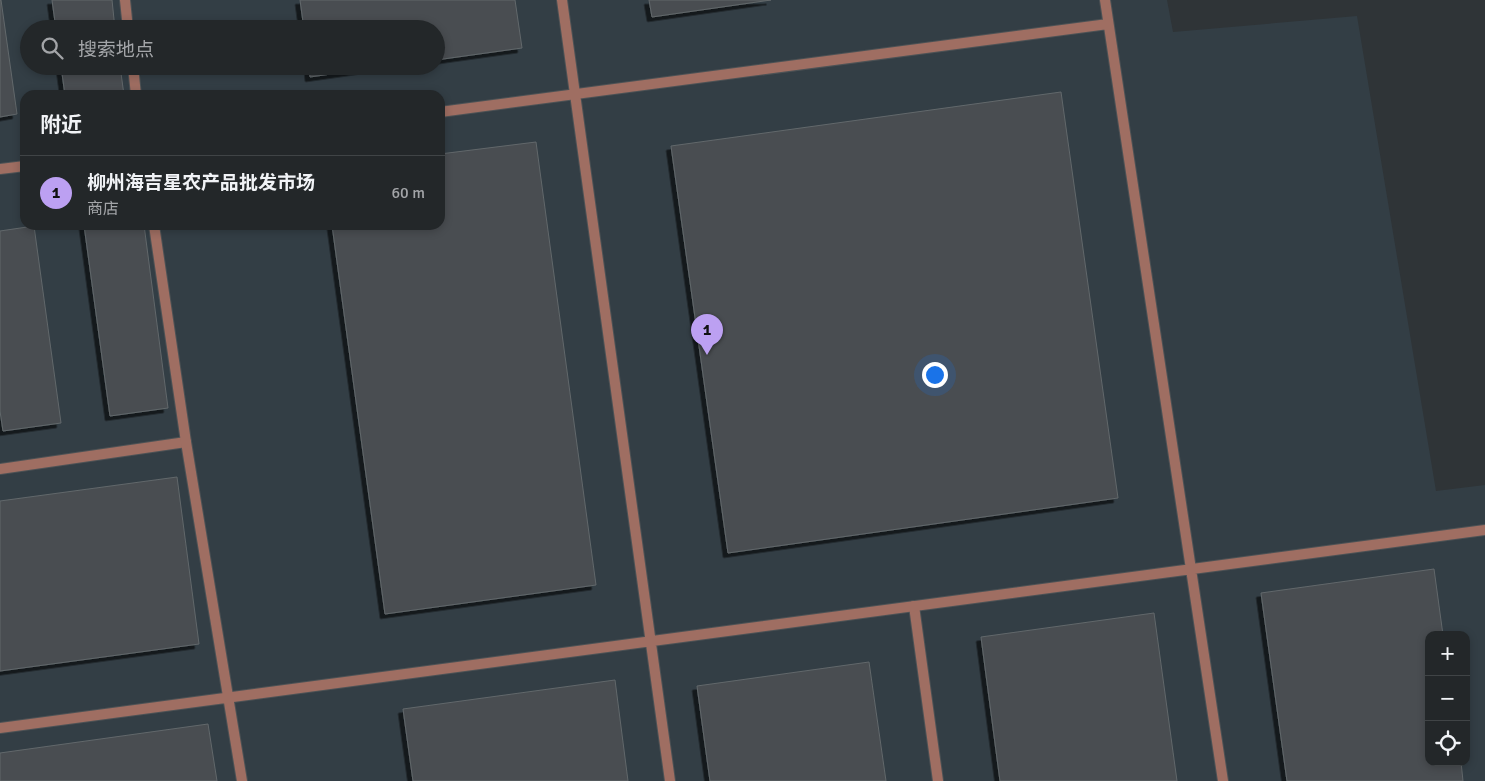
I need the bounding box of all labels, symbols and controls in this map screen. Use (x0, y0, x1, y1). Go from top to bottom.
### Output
search box (20, 20, 445, 75)
icon: search (38, 34, 66, 62)
text: 搜索地点 (78, 38, 154, 62)
text: 附近 (40, 112, 82, 138)
text: 柳州海吉星农产品批发市场 (87, 171, 315, 195)
text: 1 (52, 183, 60, 203)
text: 60 m (391, 183, 425, 203)
text: 商店 (87, 199, 119, 219)
pin: 1 (691, 314, 723, 355)
your location (922, 362, 948, 388)
map controls (1425, 631, 1470, 766)
button: + (1425, 631, 1470, 676)
button: − (1425, 676, 1470, 721)
button: locate (1425, 721, 1470, 766)

